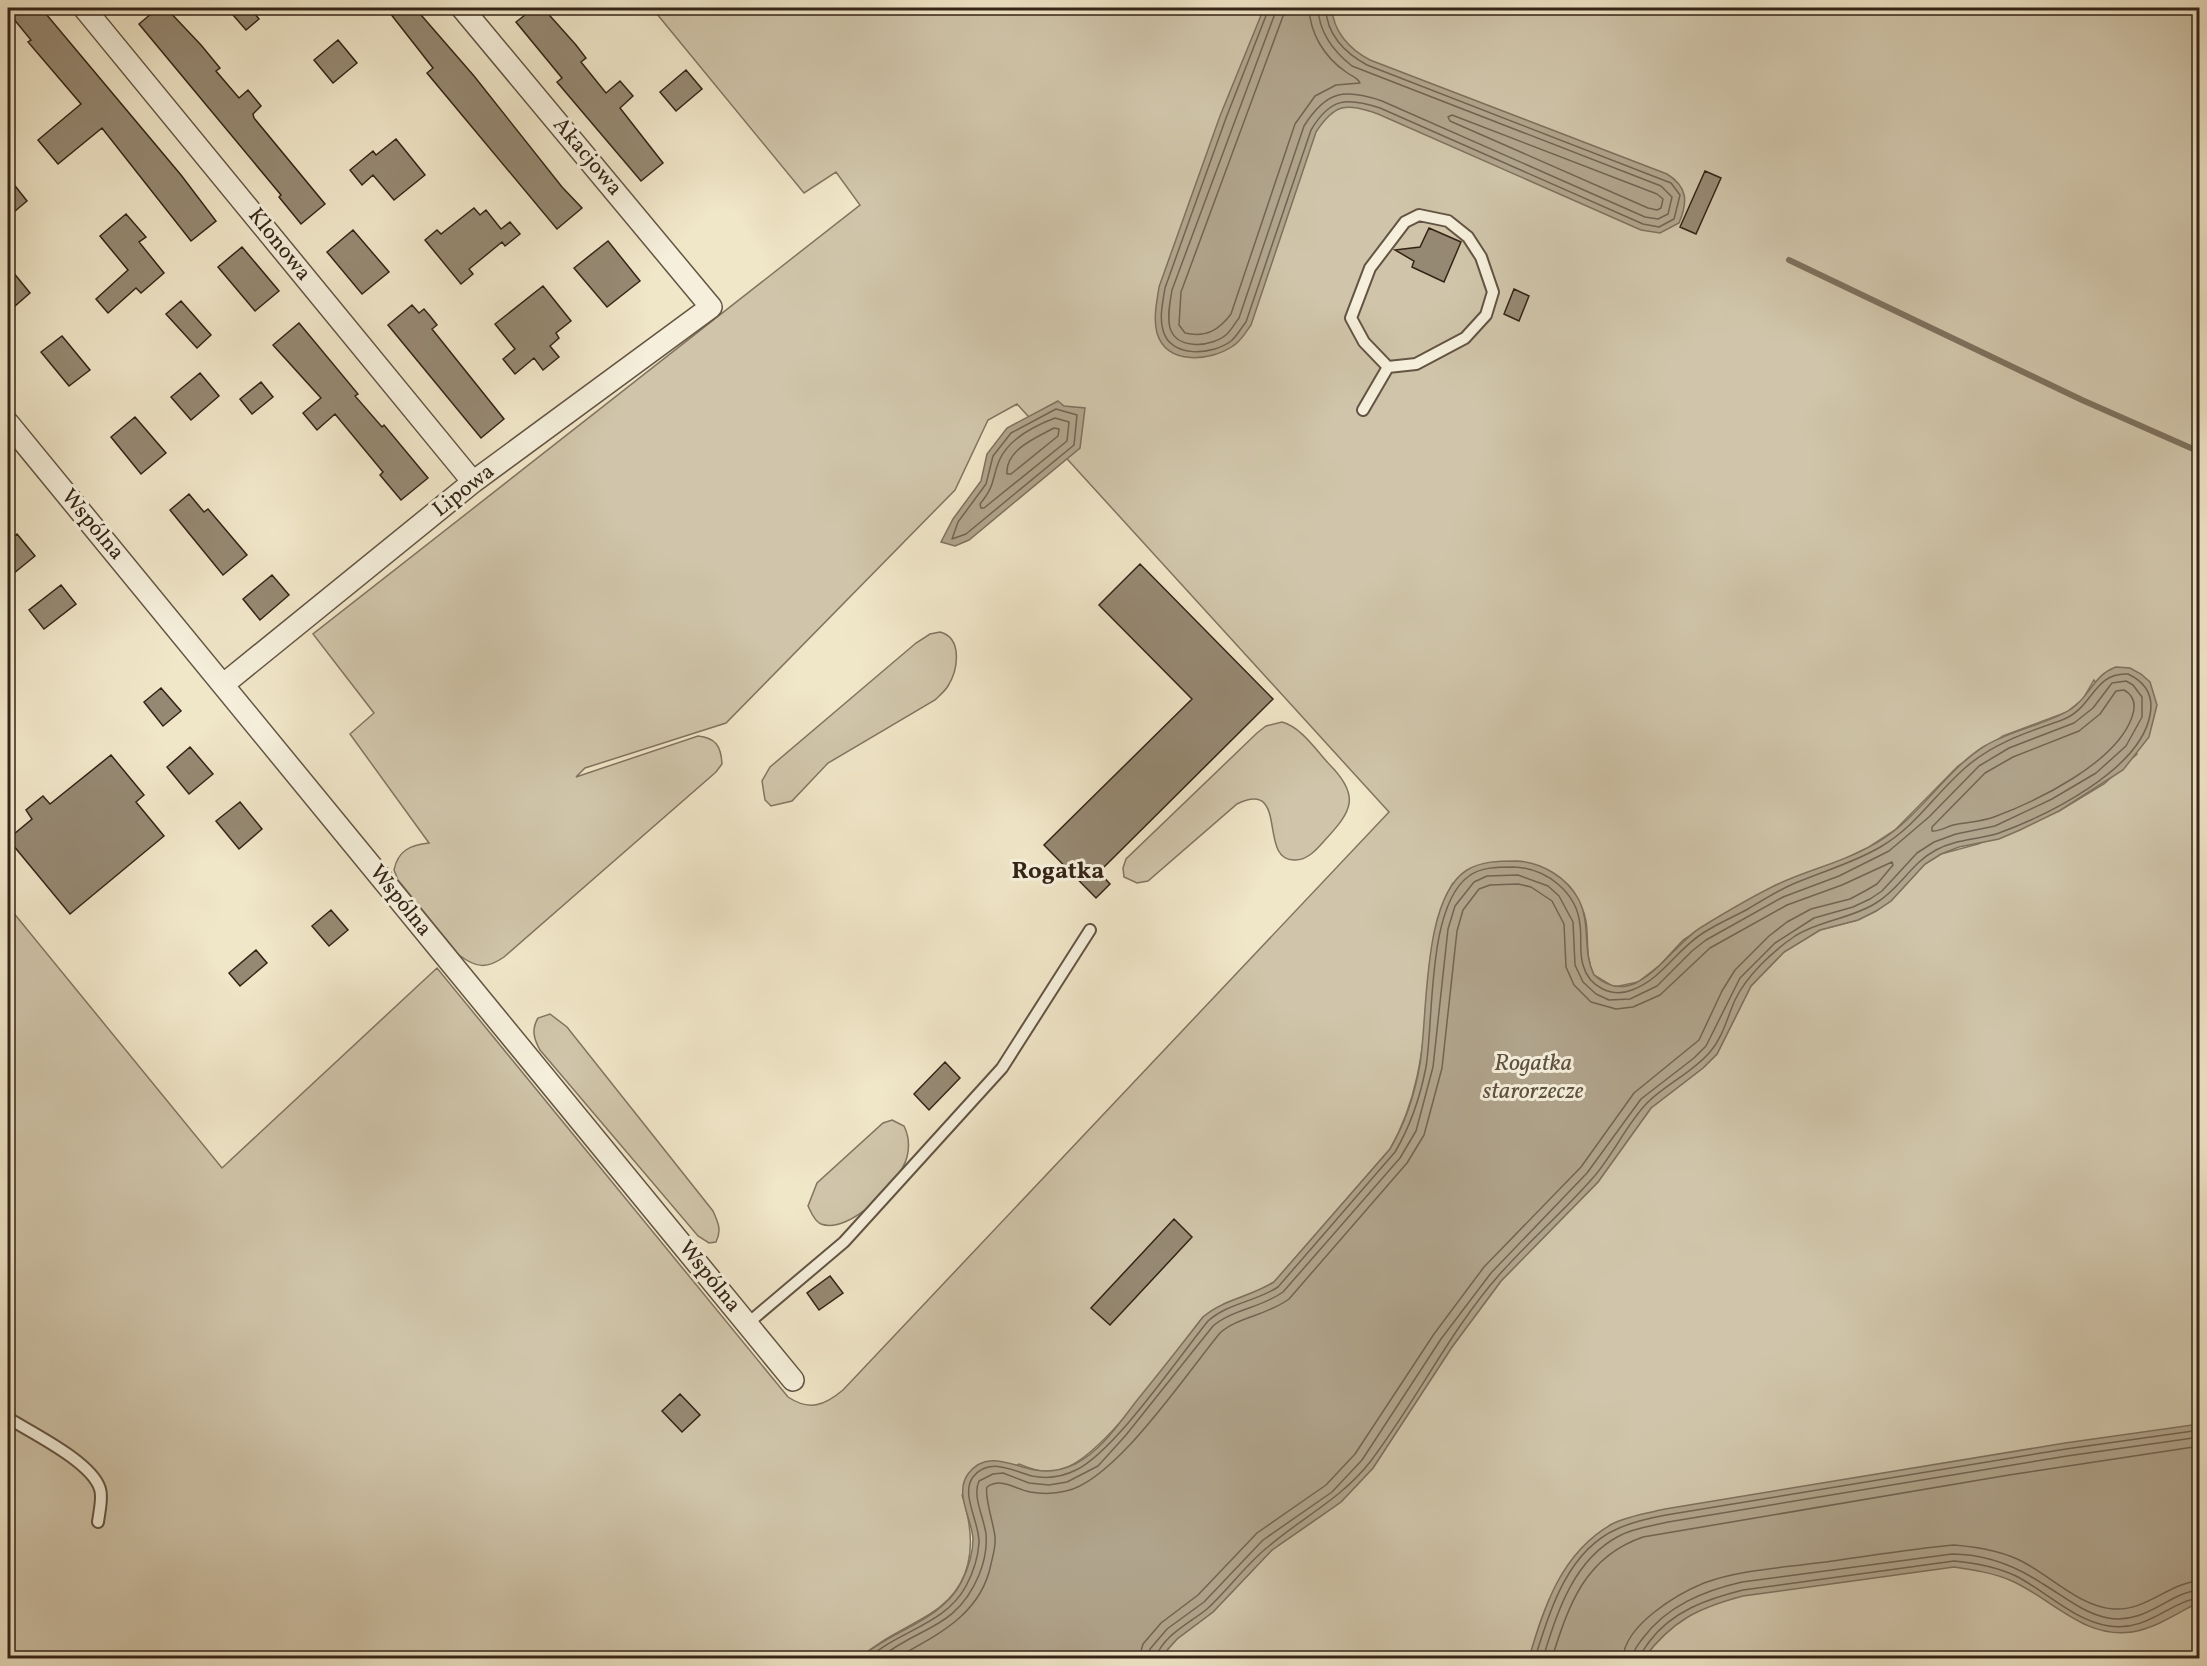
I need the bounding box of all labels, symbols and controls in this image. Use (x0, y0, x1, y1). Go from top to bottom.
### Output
street label: Akacjowa (545, 111, 629, 203)
street label: Klonowa (240, 202, 318, 288)
street label: Lipowa (426, 457, 502, 525)
street label: Wspólna (53, 483, 131, 567)
district label: Rogatka (1012, 855, 1104, 889)
street label: Wspólna (361, 858, 439, 944)
water label: Rogatka starorzecze (1483, 1047, 1584, 1109)
street label: Wspólna (670, 1234, 748, 1320)

